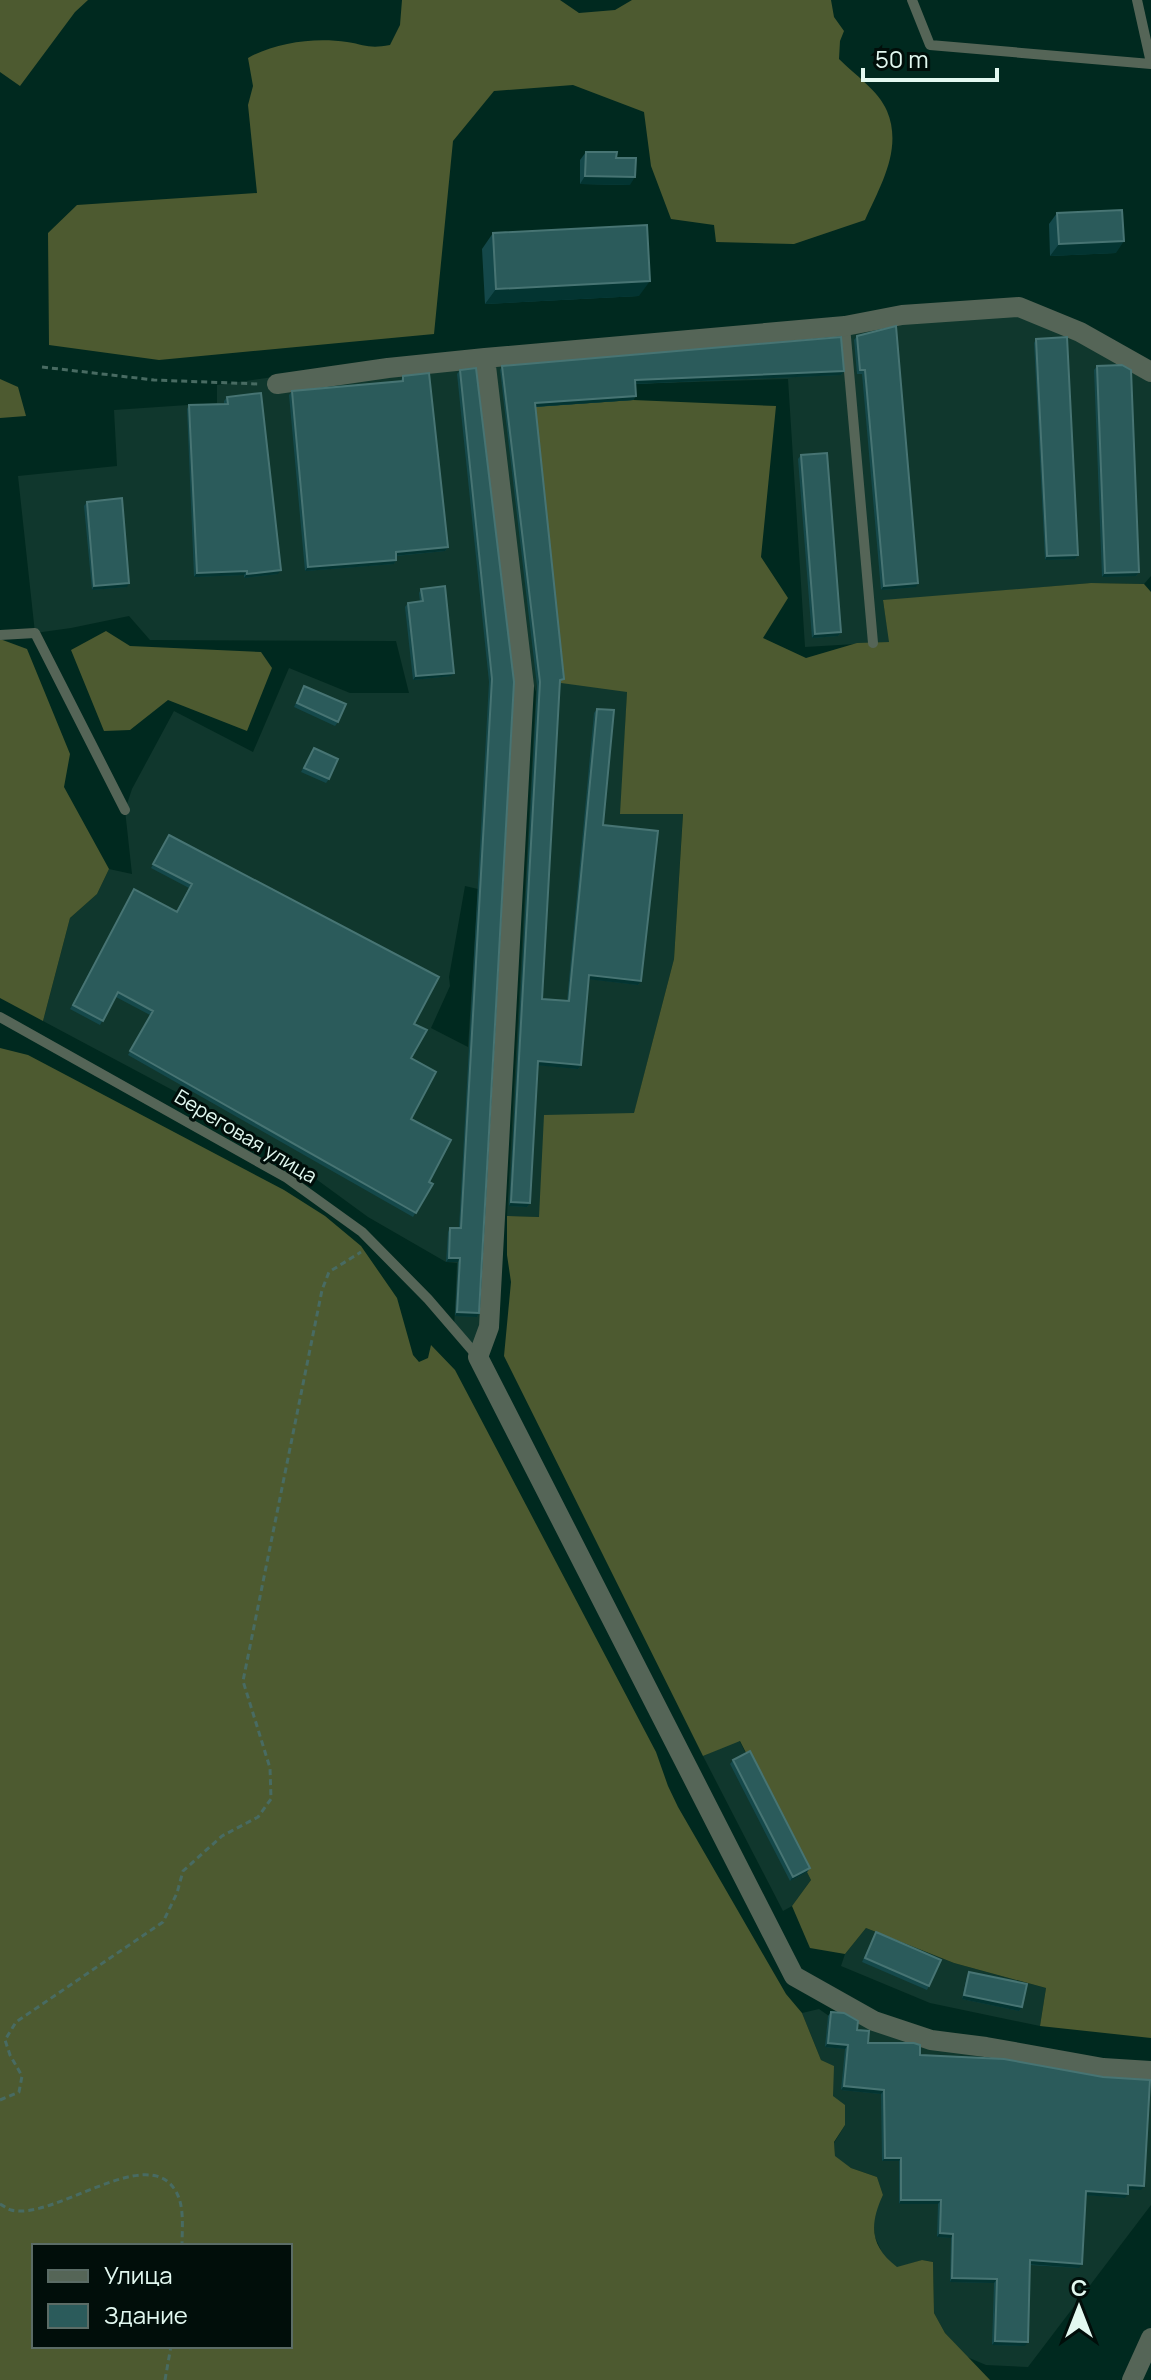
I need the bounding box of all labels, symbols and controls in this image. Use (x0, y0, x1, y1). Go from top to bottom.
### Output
scale bar (863, 32, 997, 82)
text: 50 m (875, 42, 929, 75)
street label: Береговая улица (170, 1083, 322, 1189)
legend (32, 2244, 292, 2348)
text: Улица (104, 2258, 173, 2291)
north arrow (1039, 2268, 1119, 2348)
text: С (1071, 2273, 1087, 2303)
text: Здание (104, 2298, 188, 2331)

